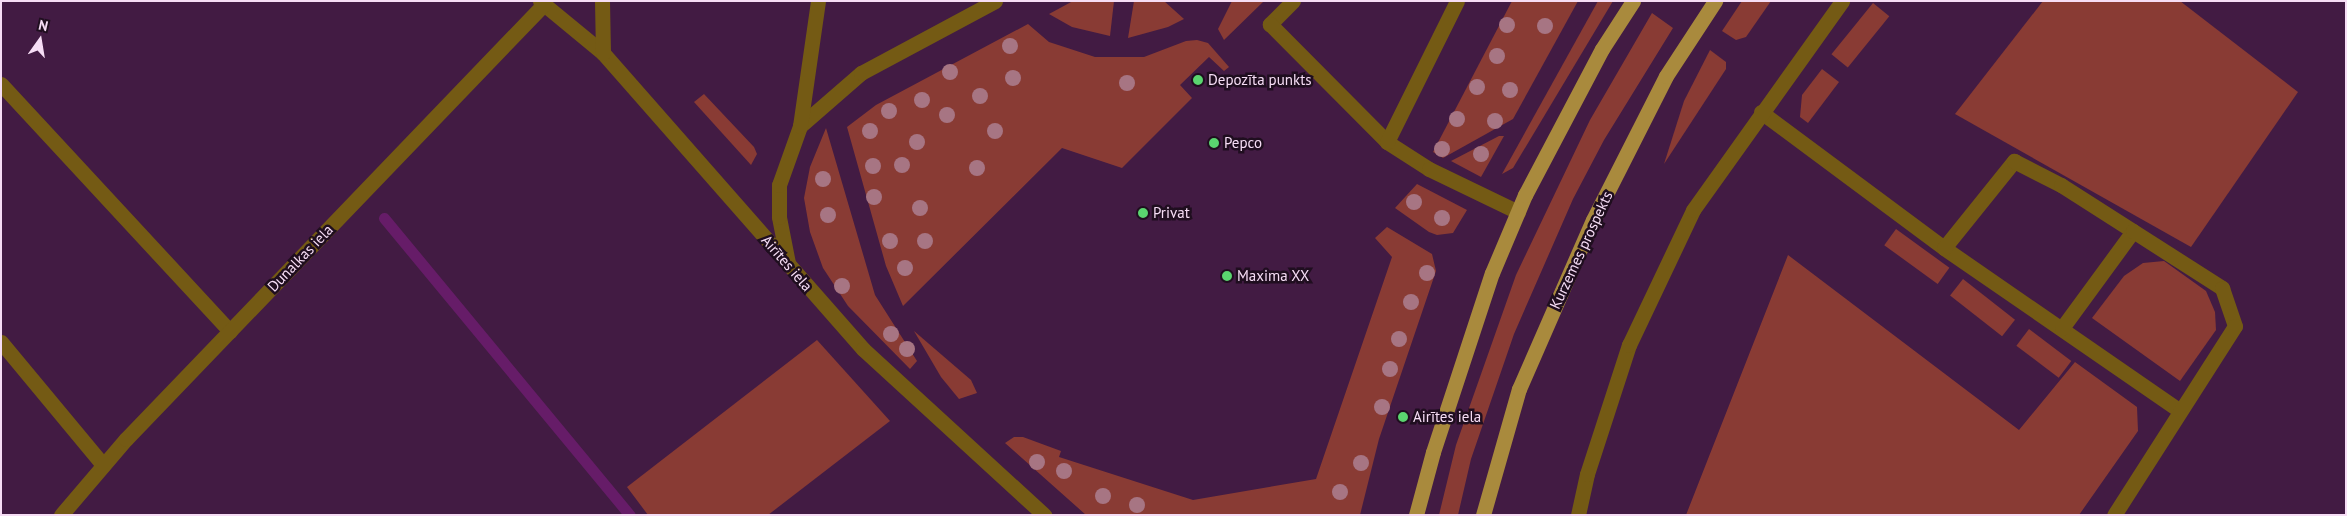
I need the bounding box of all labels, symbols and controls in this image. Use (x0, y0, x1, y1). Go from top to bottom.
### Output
north arrow (15, 15, 65, 65)
text: N (37, 16, 50, 35)
place label: Depozīta punkts (1208, 71, 1312, 89)
marker: Depozīta punkts (1192, 74, 1204, 86)
place label: Pepco (1224, 134, 1262, 152)
marker: Pepco (1208, 137, 1220, 149)
street label: Kurzemes prospekts (1546, 188, 1616, 312)
place label: Privat (1153, 204, 1190, 222)
marker: Privat (1137, 207, 1149, 219)
street label: Dunalkas iela (264, 221, 336, 295)
street label: Airītes iela (758, 231, 816, 295)
place label: Maxima XX (1237, 267, 1310, 285)
marker: Maxima XX (1221, 270, 1233, 282)
place label: Airītes iela (1413, 408, 1481, 426)
marker: Airītes iela (1397, 411, 1409, 423)

